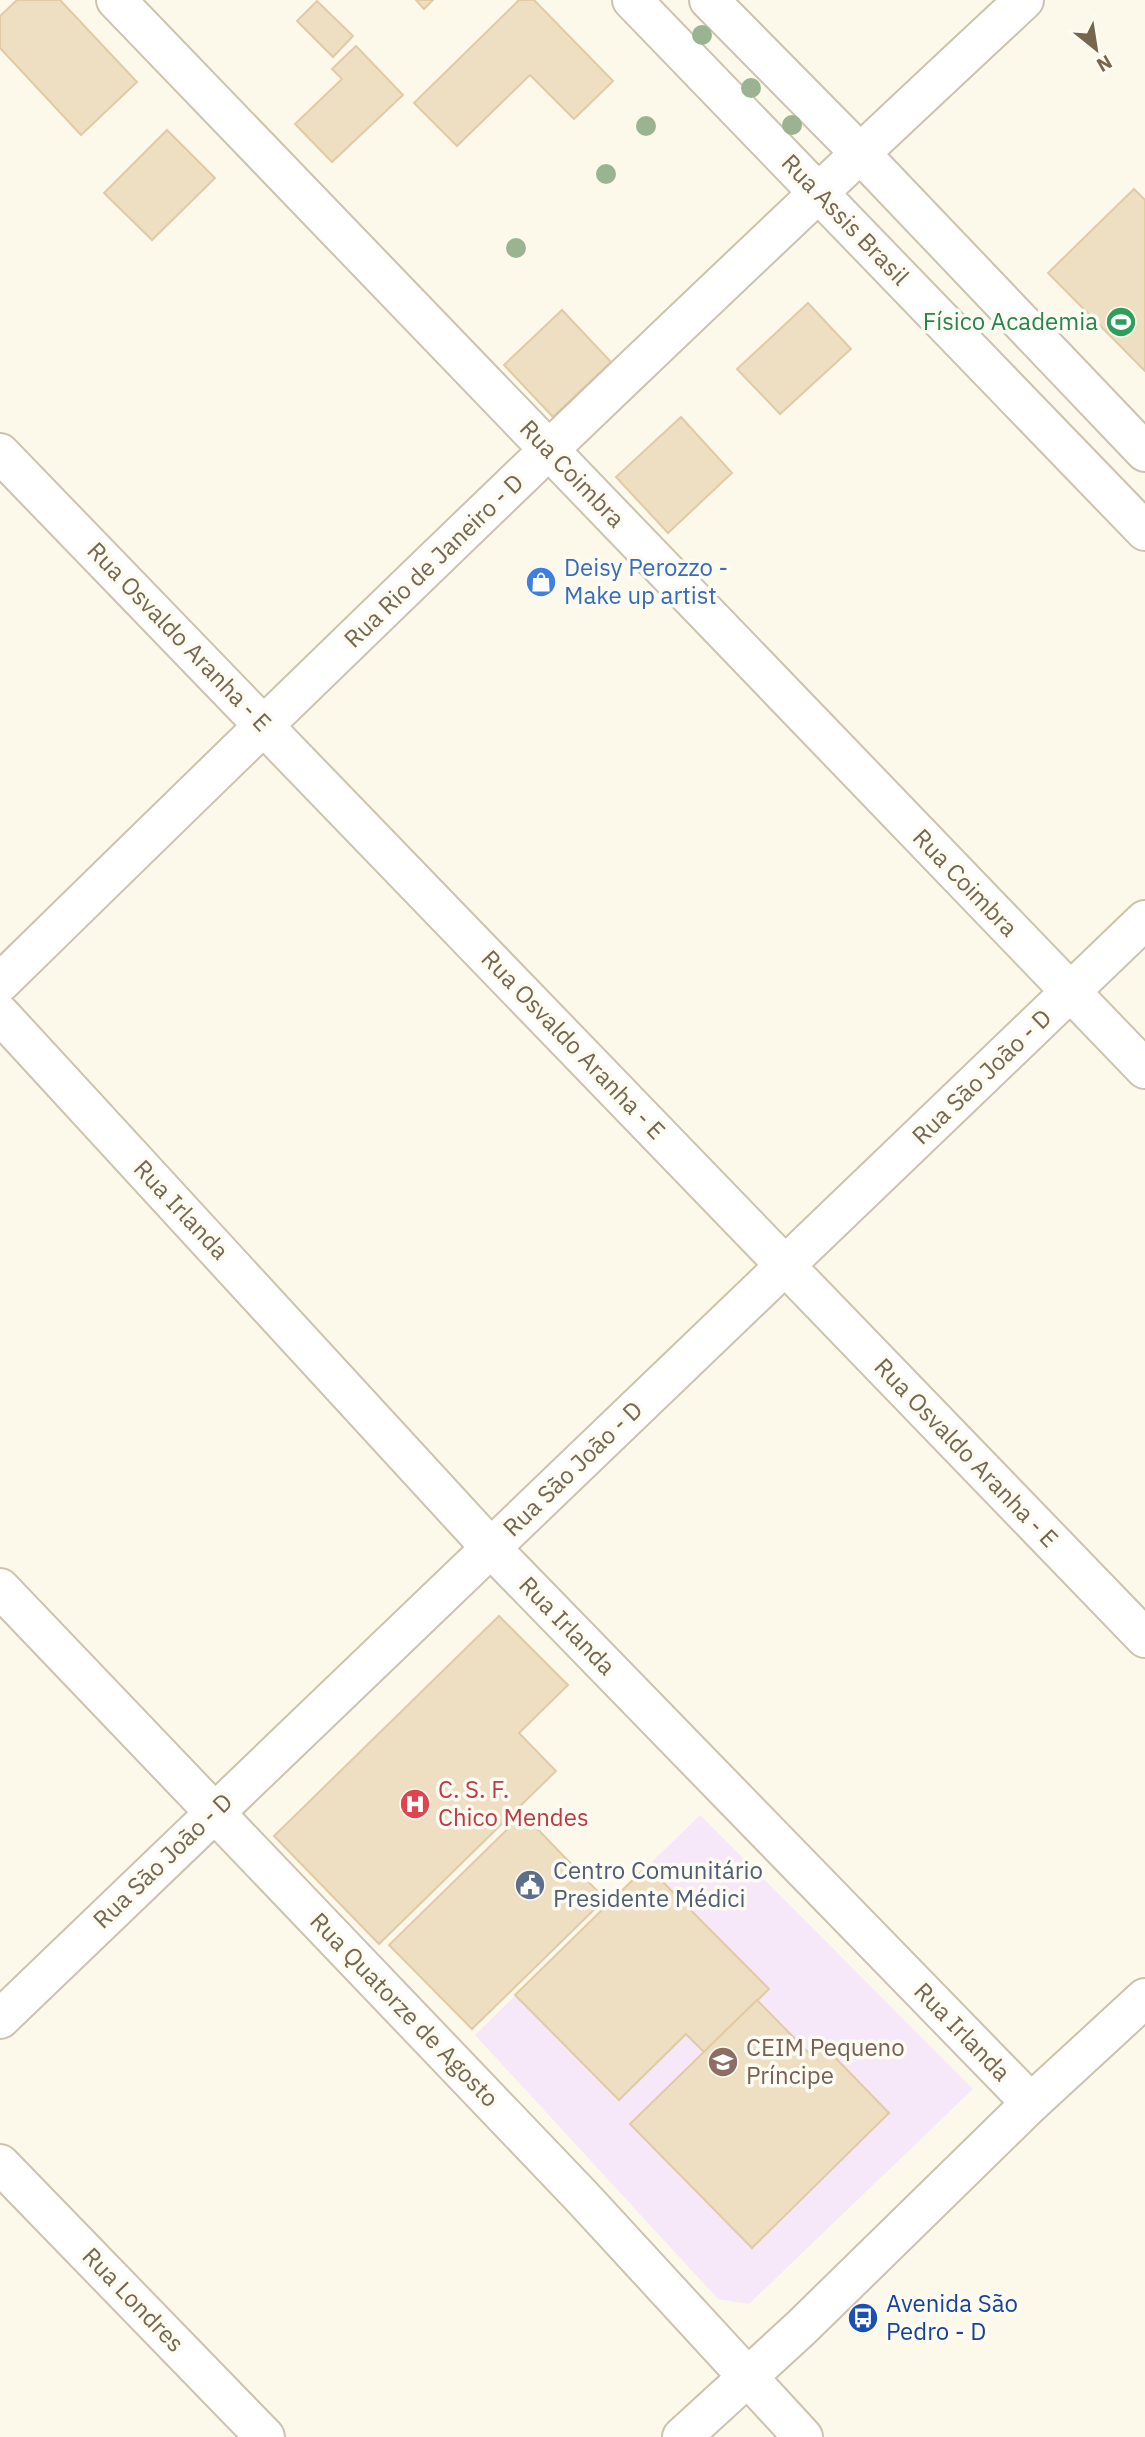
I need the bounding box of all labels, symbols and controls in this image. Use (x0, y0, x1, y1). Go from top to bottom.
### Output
north arrow (1061, 14, 1131, 84)
text: N (1093, 50, 1116, 78)
street label: Rua Assis Brasil (775, 147, 917, 292)
place label: Físico Academia (923, 305, 1098, 337)
sports icon: Físico Academia (1104, 305, 1138, 339)
street label: Rua Coimbra (513, 412, 632, 534)
street label: Rua Rio de Janeiro - D (337, 466, 530, 654)
street label: Rua Osvaldo Aranha - E (81, 535, 279, 738)
place label: Deisy Perozzo - Make up artist (564, 551, 728, 611)
shop icon: Deisy Perozzo - Make up artist (524, 565, 558, 599)
street label: Rua Coimbra (906, 821, 1025, 943)
street label: Rua Osvaldo Aranha - E (475, 943, 673, 1146)
street label: Rua São João - D (905, 1001, 1058, 1151)
street label: Rua Irlanda (127, 1152, 236, 1266)
street label: Rua Osvaldo Aranha - E (868, 1351, 1066, 1554)
street label: Rua São João - D (496, 1393, 649, 1543)
street label: Rua Irlanda (513, 1569, 623, 1682)
place label: C. S. F. Chico Mendes (438, 1773, 589, 1833)
street label: Rua São João - D (86, 1785, 239, 1935)
hospital icon: C. S. F. Chico Mendes (398, 1787, 432, 1821)
place label: Centro Comunitário Presidente Médici (553, 1854, 763, 1914)
public building icon: Centro Comunitário Presidente Médici (513, 1868, 547, 1902)
street label: Rua Quatorze de Agosto (303, 1905, 506, 2113)
street label: Rua Irlanda (908, 1975, 1018, 2088)
place label: CEIM Pequeno Príncipe (746, 2031, 905, 2091)
school or university icon: CEIM Pequeno Príncipe (706, 2045, 740, 2079)
street label: Rua Londres (76, 2240, 192, 2359)
place label: Avenida São Pedro - D (886, 2287, 1018, 2347)
bus stop icon: Avenida São Pedro - D (846, 2301, 880, 2335)

